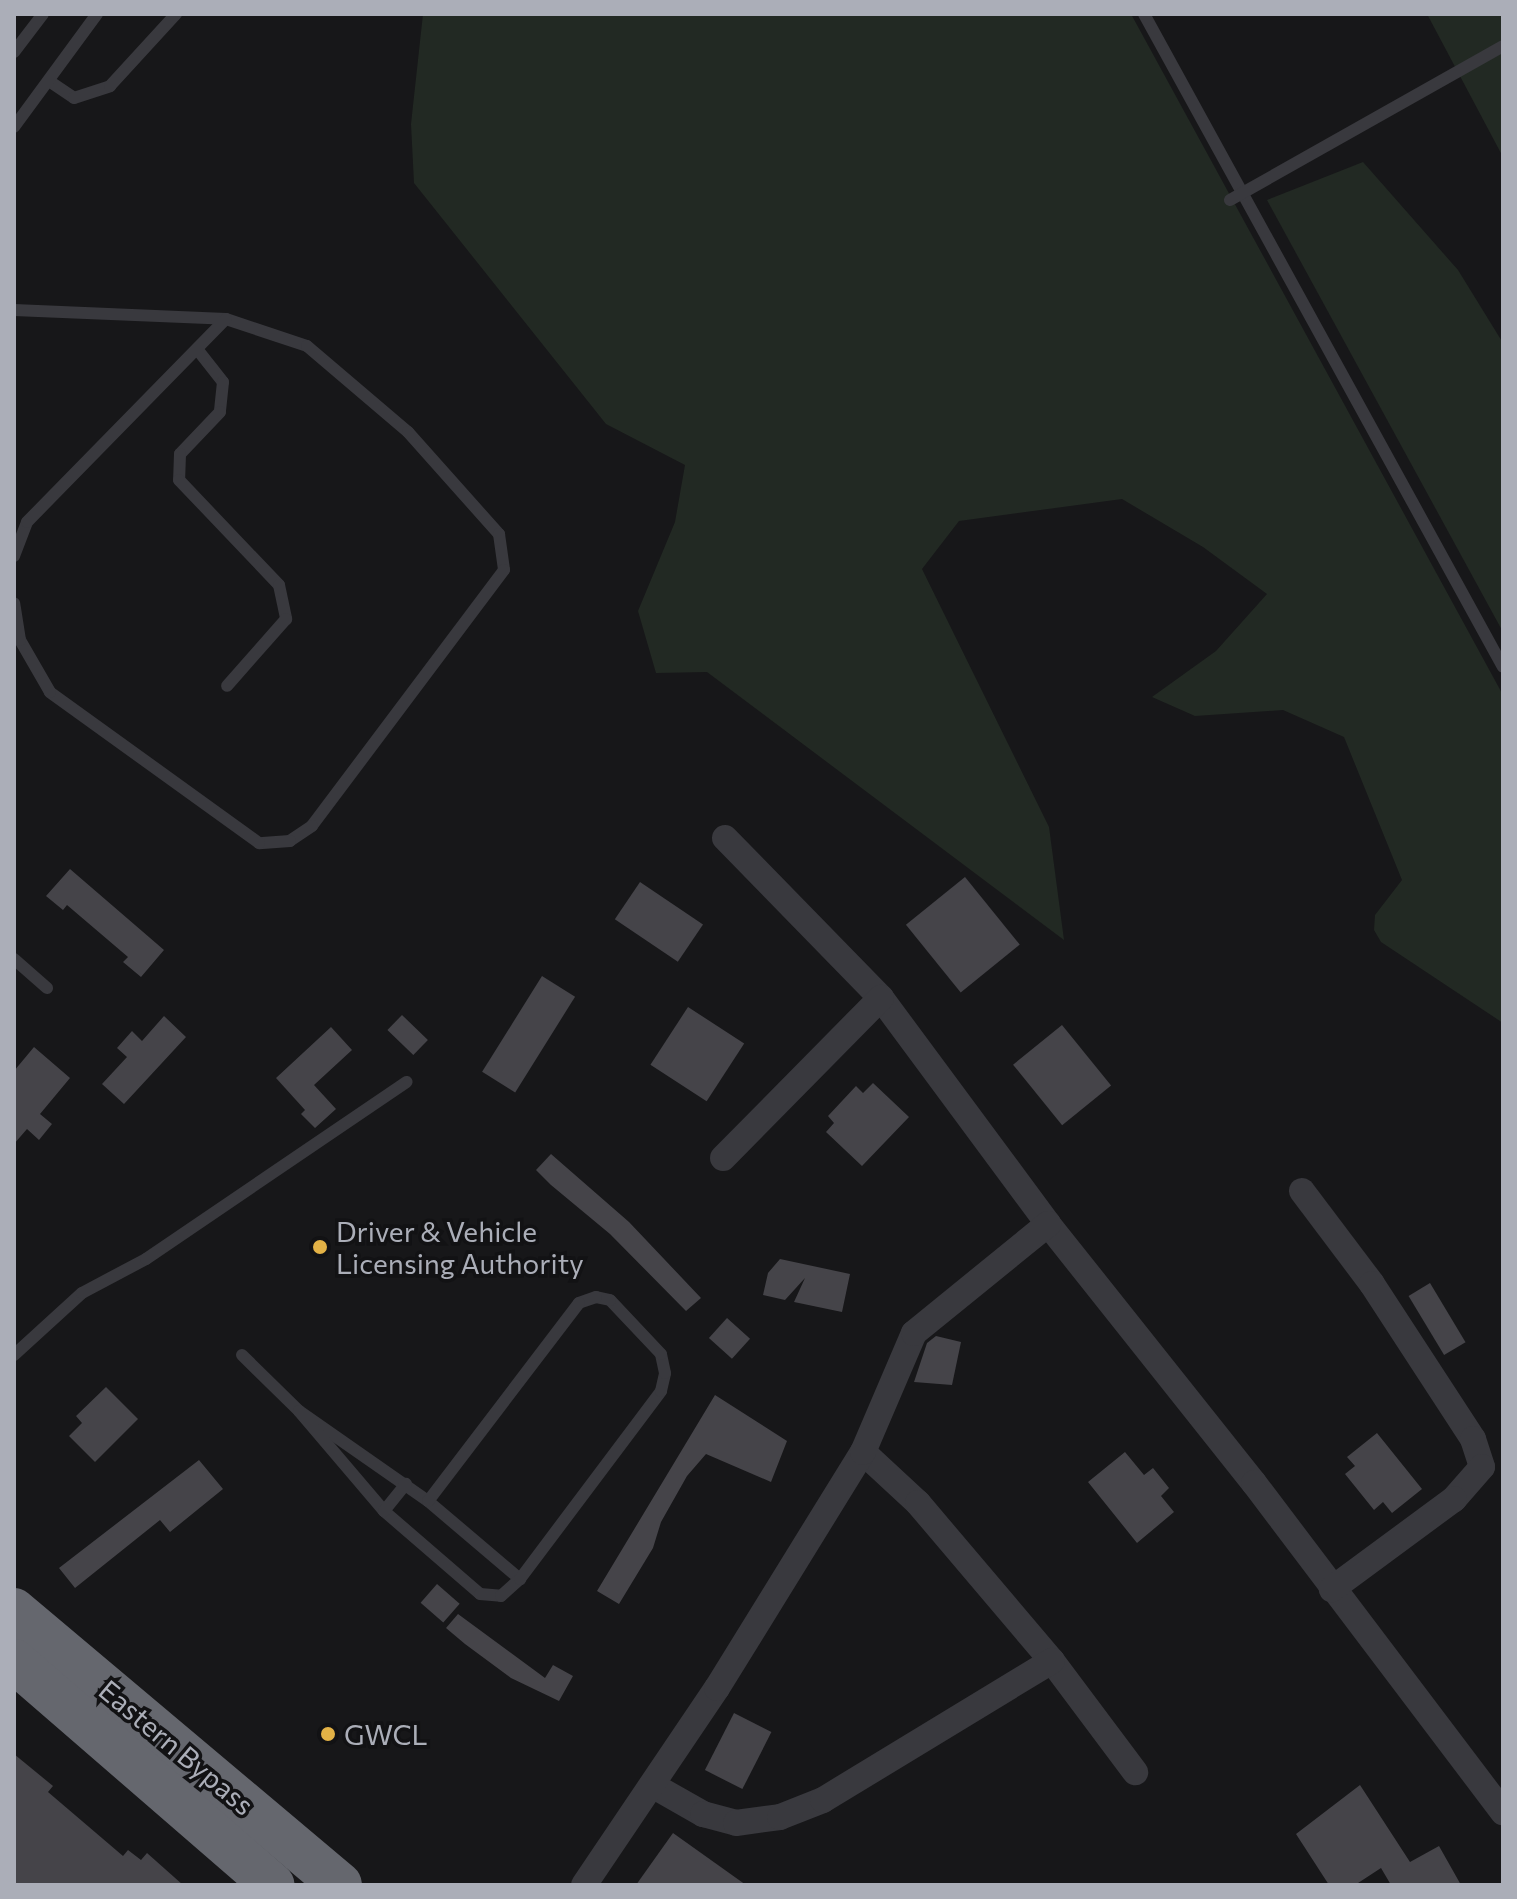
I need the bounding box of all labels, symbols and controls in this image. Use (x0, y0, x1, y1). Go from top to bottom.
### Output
place label: Driver & Vehicle Licensing Authority (336, 1214, 584, 1280)
marker: Driver & Vehicle Licensing Authority (311, 1238, 329, 1256)
street label: Eastern Bypass (93, 1673, 261, 1821)
place label: GWCL (344, 1717, 428, 1751)
marker: GWCL (319, 1725, 337, 1743)

